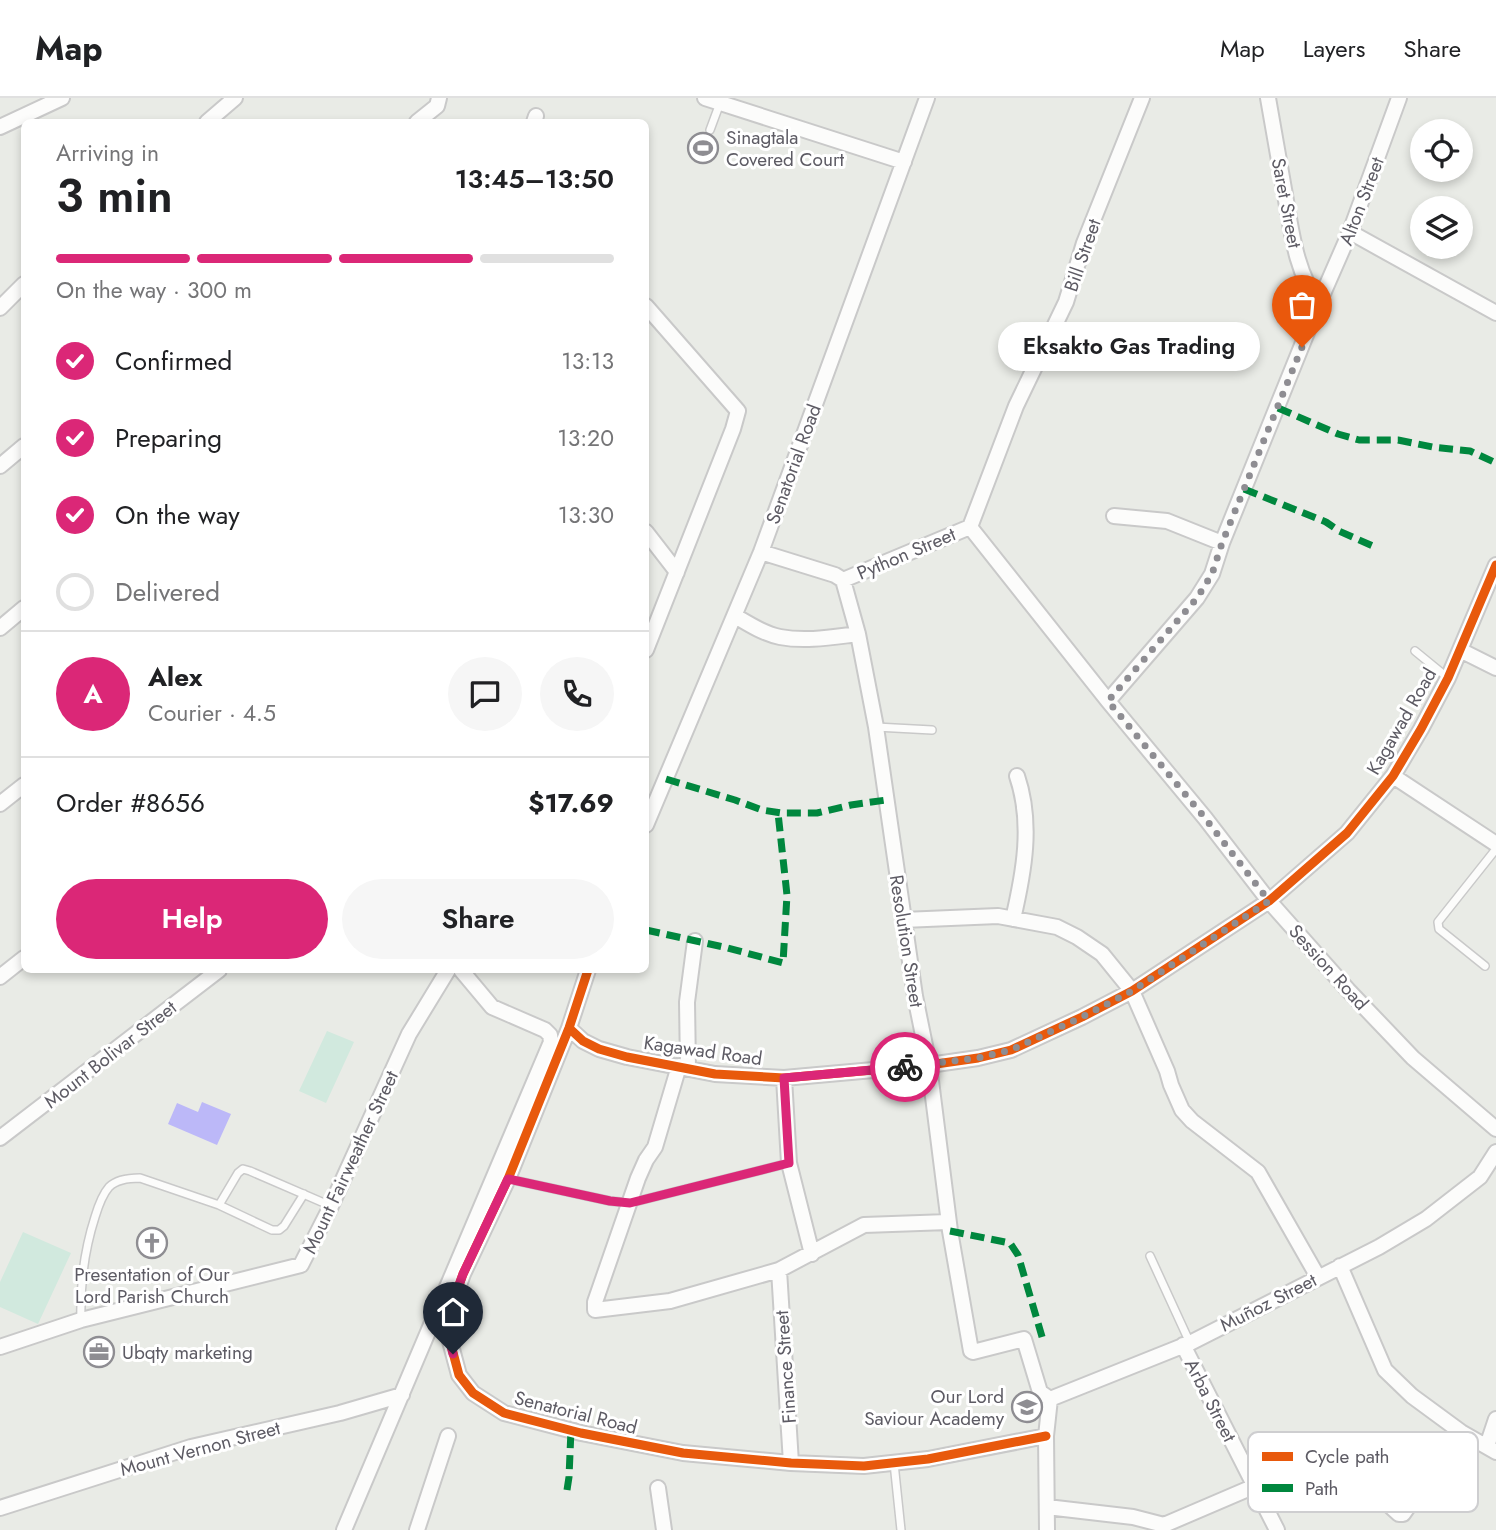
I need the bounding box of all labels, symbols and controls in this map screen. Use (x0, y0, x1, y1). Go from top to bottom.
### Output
text: Map (35, 25, 103, 72)
text: Map (1220, 31, 1265, 66)
text: Layers (1303, 31, 1365, 66)
text: Share (1403, 31, 1461, 66)
map controls (1410, 119, 1473, 259)
button: locate (1410, 119, 1473, 182)
place label: Sinagtala Covered Court (726, 124, 844, 173)
sports icon: Sinagtala Covered Court (686, 131, 720, 165)
text: Arriving in (56, 136, 159, 170)
street label: Alton Street (1332, 153, 1391, 249)
street label: Saret Street (1265, 156, 1309, 251)
text: 13:45–13:50 (455, 160, 614, 198)
text: 3 min (56, 163, 173, 229)
button: layers (1410, 196, 1473, 259)
street label: Bill Street (1057, 215, 1108, 295)
text: On the way · 300 m (56, 273, 252, 307)
pin (1272, 275, 1332, 347)
icon: bag (1283, 286, 1321, 324)
callout: Eksakto Gas Trading (998, 322, 1260, 372)
text: Eksakto Gas Trading (1023, 329, 1235, 363)
icon: check (56, 342, 94, 380)
text: Confirmed (115, 342, 232, 380)
text: 13:13 (561, 344, 614, 378)
street label: Senatorial Road (759, 400, 828, 528)
icon: check (56, 419, 94, 457)
text: Preparing (115, 419, 222, 457)
text: 13:20 (557, 421, 614, 455)
icon: check (56, 496, 94, 534)
text: On the way (115, 496, 240, 534)
text: 13:30 (558, 498, 614, 532)
street label: Python Street (853, 520, 960, 586)
text: Delivered (115, 573, 220, 611)
button: chat (448, 657, 522, 731)
button: phone (540, 657, 614, 731)
text: Alex (148, 658, 202, 696)
street label: Kagawad Road (1360, 663, 1443, 780)
text: A (83, 675, 103, 713)
text: Courier · 4.5 (148, 696, 276, 730)
text: Order #8656 (56, 784, 205, 822)
text: $17.69 (528, 784, 614, 822)
street label: Resolution Street (883, 873, 930, 1010)
button: Help (56, 879, 328, 959)
button: Share (342, 879, 614, 959)
street label: Session Road (1283, 918, 1375, 1016)
street label: Mount Bolivar Street (38, 994, 183, 1115)
street label: Kagawad Road (642, 1029, 764, 1072)
courier (870, 1032, 940, 1102)
icon: bike (886, 1048, 924, 1086)
street label: Mount Fairweather Street (296, 1066, 405, 1258)
church icon: Presentation of Our Lord Parish Church (135, 1226, 169, 1260)
place label: Presentation of Our Lord Parish Church (74, 1261, 230, 1310)
street label: Muñoz Street (1215, 1266, 1322, 1338)
pin (423, 1282, 483, 1354)
icon: home (434, 1293, 472, 1331)
street label: Finance Street (768, 1309, 803, 1424)
office icon: Ubqty marketing (82, 1335, 116, 1369)
place label: Ubqty marketing (122, 1339, 253, 1366)
street label: Arba Street (1178, 1354, 1243, 1447)
place label: Our Lord Saviour Academy (864, 1383, 1005, 1432)
street label: Senatorial Road (512, 1384, 640, 1441)
school or university icon: Our Lord Saviour Academy (1010, 1390, 1044, 1424)
street label: Mount Vernon Street (117, 1414, 284, 1483)
legend (1248, 1432, 1478, 1512)
text: Cycle path (1305, 1443, 1390, 1470)
text: Path (1305, 1475, 1339, 1502)

